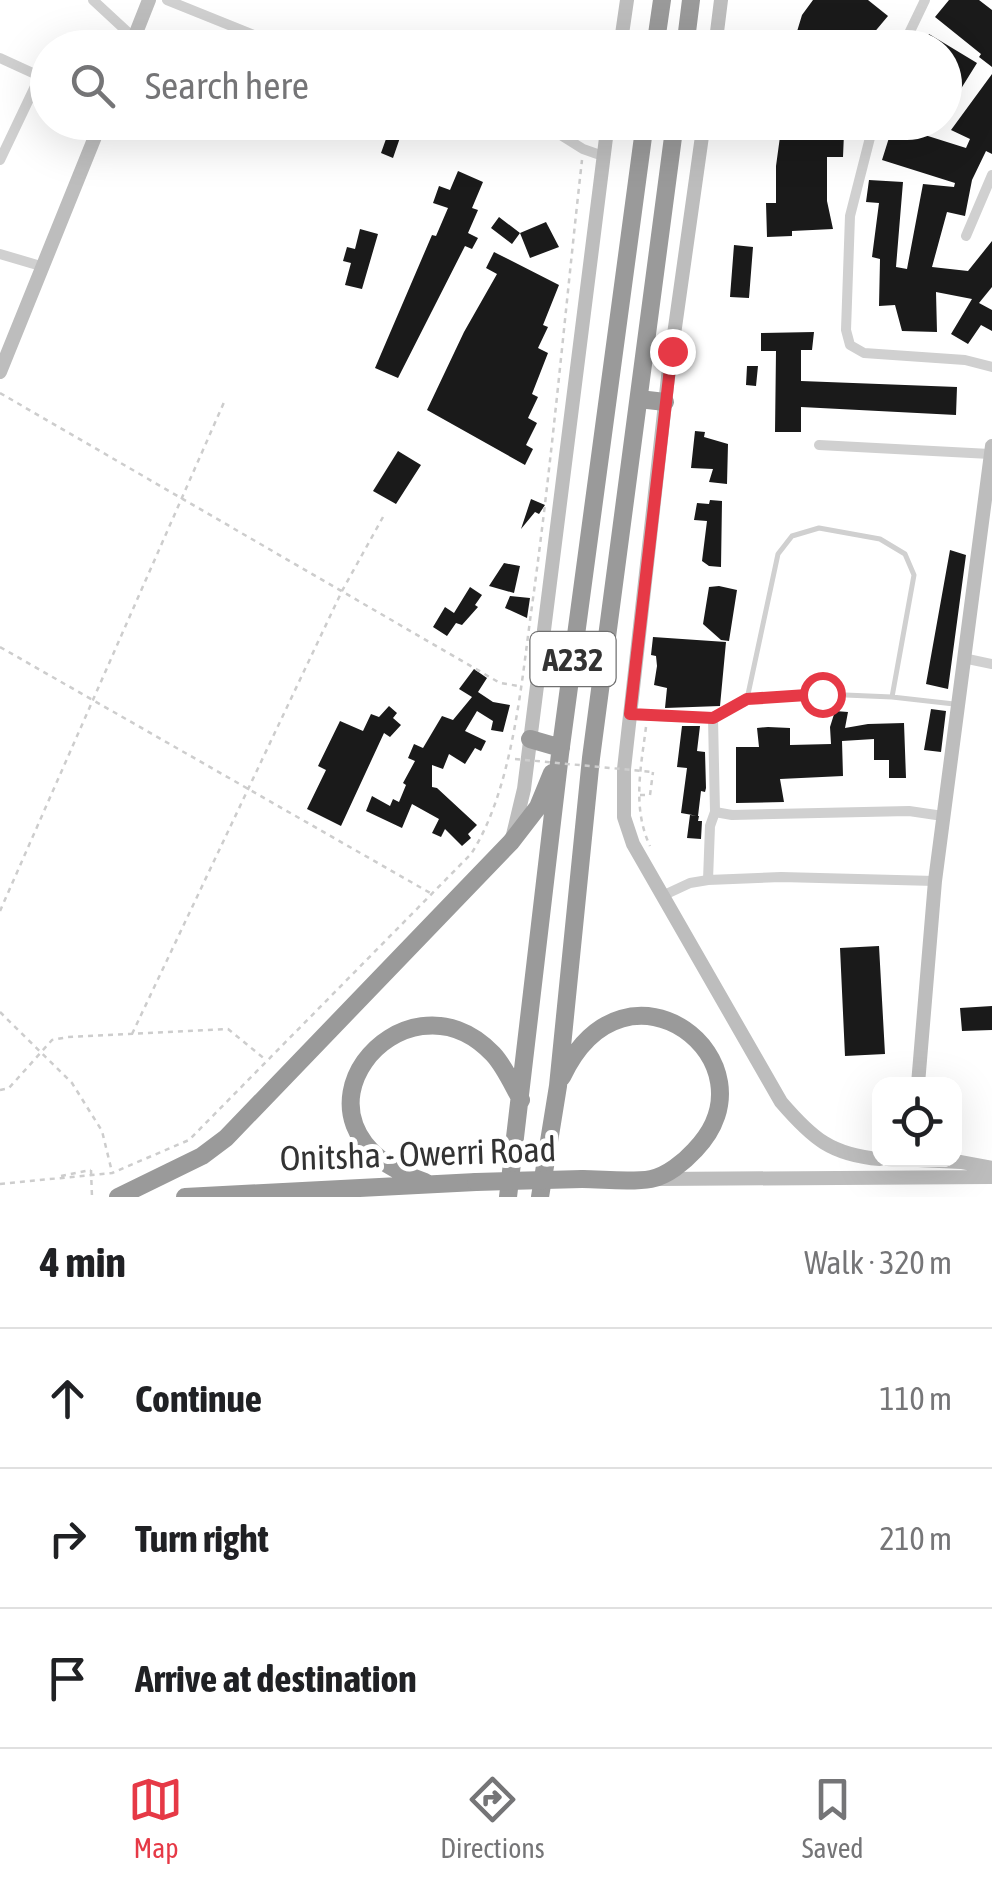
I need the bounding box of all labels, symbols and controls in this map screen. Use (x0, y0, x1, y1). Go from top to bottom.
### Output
search box (30, 30, 962, 140)
icon: search (65, 58, 120, 113)
text: Search here (145, 64, 309, 107)
route end (650, 329, 696, 375)
road number: A232 (530, 632, 616, 686)
route start (800, 672, 846, 718)
map controls (872, 1077, 962, 1167)
button: locate (872, 1077, 962, 1167)
street label: Onitsha - Owerri Road (279, 1128, 557, 1178)
text: 4 min (40, 1238, 126, 1286)
text: Walk · 320 m (804, 1244, 952, 1281)
icon: ahead (40, 1371, 95, 1426)
text: Continue (135, 1377, 262, 1420)
text: 110 m (879, 1380, 952, 1417)
icon: right (40, 1511, 95, 1566)
text: Turn right (135, 1517, 269, 1560)
text: 210 m (879, 1520, 952, 1557)
icon: arrive (40, 1651, 95, 1706)
text: Arrive at destination (135, 1657, 417, 1700)
tab: Map (128, 1772, 183, 1864)
tab: Directions (440, 1772, 545, 1864)
tab: Saved (802, 1772, 864, 1864)

